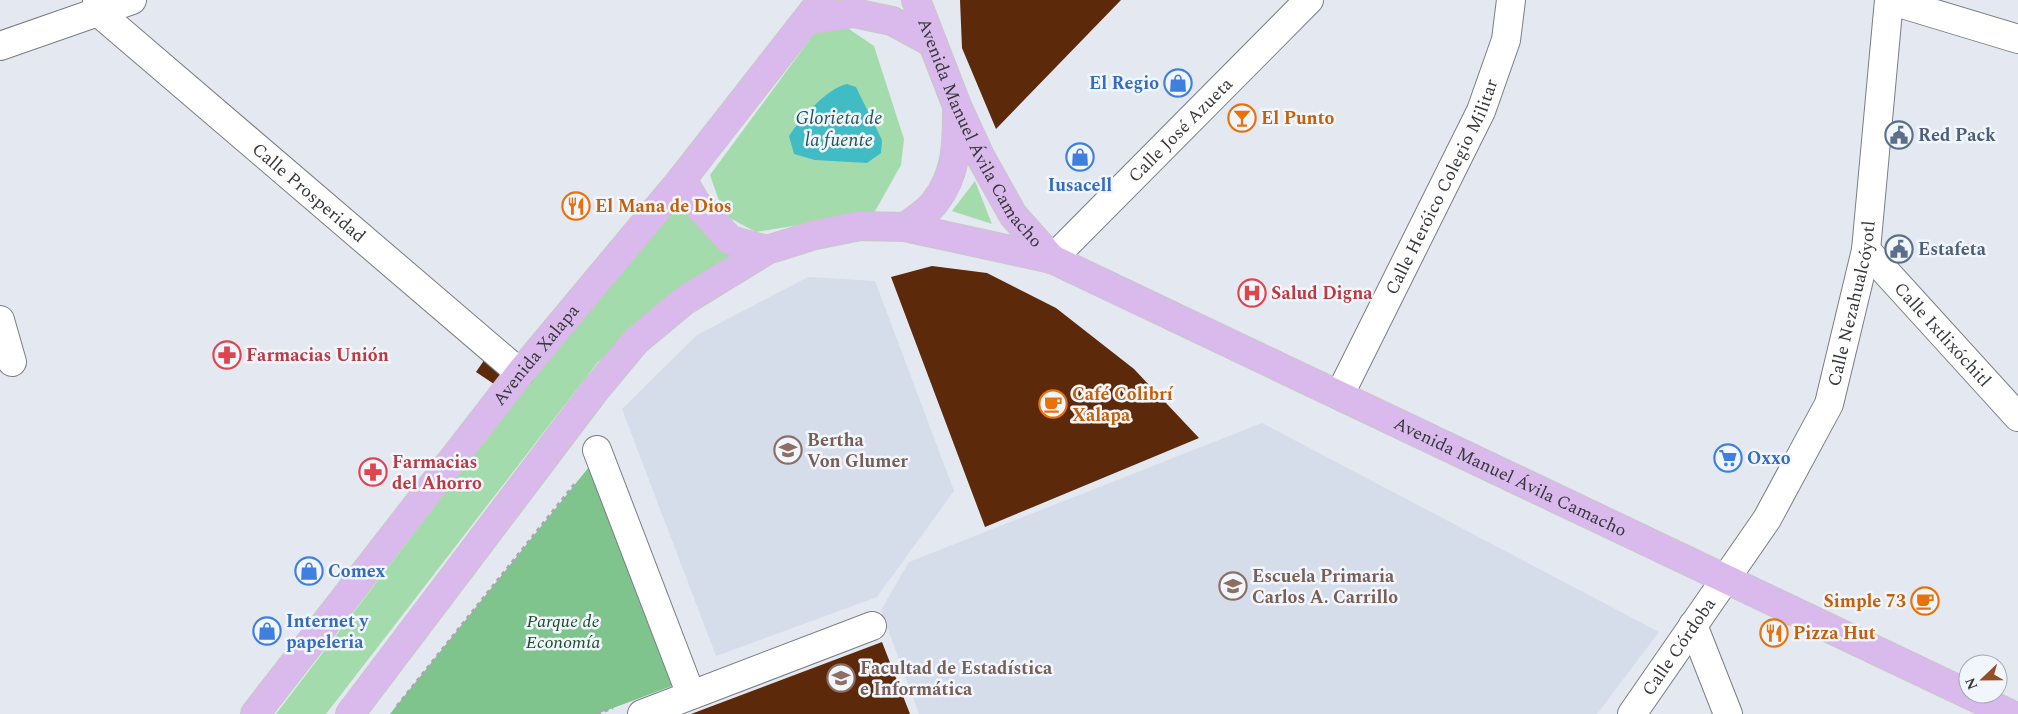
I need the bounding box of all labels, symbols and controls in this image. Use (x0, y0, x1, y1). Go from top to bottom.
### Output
street label: Avenida Manuel Ávila Camacho (911, 14, 1049, 253)
shop icon: El Regio (1163, 68, 1193, 98)
place label: El Regio (1089, 70, 1159, 97)
street label: Calle José Azueta (1122, 71, 1239, 189)
street label: Calle Heróico Colegio Militar (1378, 75, 1505, 299)
bar icon: El Punto (1227, 103, 1257, 133)
water label: Glorieta de la fuente (795, 104, 883, 155)
place label: El Punto (1261, 105, 1335, 132)
public building icon: Red Pack (1884, 120, 1914, 150)
place label: Red Pack (1918, 122, 1996, 149)
street label: Calle Prosperidad (246, 136, 372, 249)
shop icon: Iusacell (1065, 142, 1095, 172)
place label: Iusacell (1048, 172, 1112, 199)
restaurant icon: El Mana de Dios (561, 191, 591, 221)
place label: El Mana de Dios (595, 193, 732, 220)
street label: Calle Nezahualcóyotl (1820, 220, 1882, 389)
public building icon: Estafeta (1884, 234, 1914, 264)
place label: Estafeta (1918, 236, 1987, 263)
street label: Calle Ixtlixóchitl (1888, 276, 1998, 393)
hospital icon: Salud Digna (1237, 278, 1267, 308)
place label: Salud Digna (1271, 280, 1373, 307)
street label: Avenida Xalapa (486, 298, 586, 411)
pharmacy icon: Farmacias Unión (212, 340, 242, 370)
place label: Farmacias Unión (246, 342, 389, 369)
place label: Café Colibrí Xalapa (1072, 381, 1174, 429)
cafe icon: Café Colibrí Xalapa (1038, 389, 1068, 419)
street label: Avenida Manuel Ávila Camacho (1389, 410, 1631, 544)
place label: Bertha Von Glumer (807, 427, 908, 475)
school or university icon: Bertha Von Glumer (773, 435, 803, 465)
supermarket icon: Oxxo (1713, 443, 1743, 473)
place label: Oxxo (1747, 445, 1791, 472)
place label: Farmacias del Ahorro (392, 449, 482, 497)
pharmacy icon: Farmacias del Ahorro (358, 457, 388, 487)
shop icon: Comex (294, 556, 324, 586)
place label: Comex (328, 558, 386, 585)
place label: Escuela Primaria Carlos A. Carrillo (1252, 563, 1398, 611)
school or university icon: Escuela Primaria Carlos A. Carrillo (1218, 571, 1248, 601)
cafe icon: Simple 73 (1910, 586, 1940, 616)
place label: Simple 73 (1823, 588, 1906, 615)
street label: Calle Córdoba (1635, 592, 1722, 701)
place label: Internet y papeleria (286, 608, 369, 656)
park label: Parque de Economía (526, 608, 600, 656)
shop icon: Internet y papeleria (252, 616, 282, 646)
restaurant icon: Pizza Hut (1759, 618, 1789, 648)
place label: Pizza Hut (1793, 620, 1876, 647)
north arrow (1958, 654, 2008, 704)
place label: Facultad de Estadística e Informática (860, 655, 1053, 703)
school or university icon: Facultad de Estadística e Informática (826, 663, 856, 693)
text: N (1960, 674, 1983, 693)

